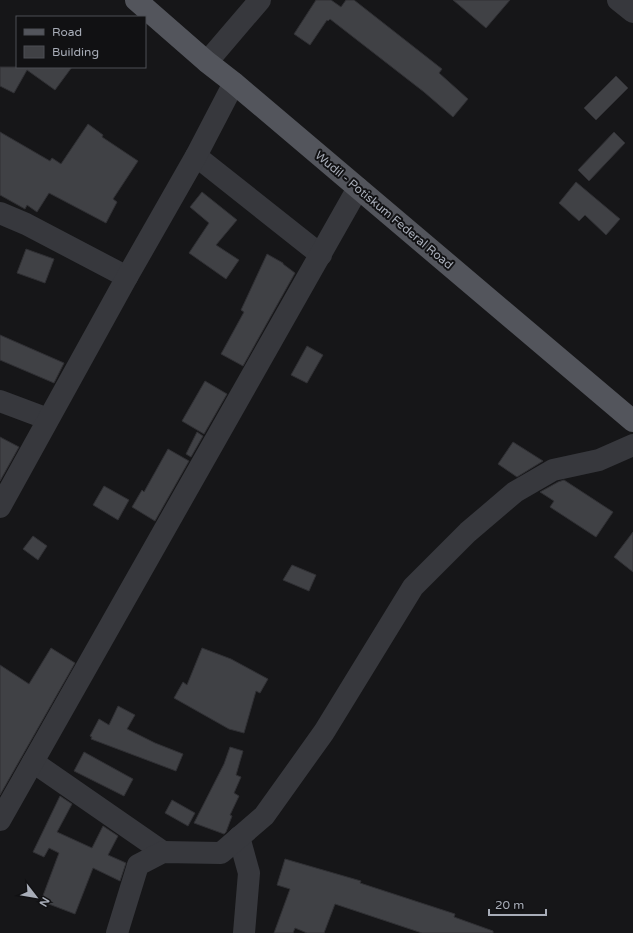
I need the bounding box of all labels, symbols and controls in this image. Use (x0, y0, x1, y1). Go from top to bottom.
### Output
legend (16, 16, 146, 68)
text: Road (52, 25, 82, 39)
text: Building (52, 45, 99, 59)
street label: Wudil - Potiskum Federal Road (312, 148, 456, 272)
north arrow (16, 877, 56, 917)
scale bar (489, 891, 546, 917)
text: N (36, 895, 52, 909)
text: 20 m (495, 898, 524, 912)

